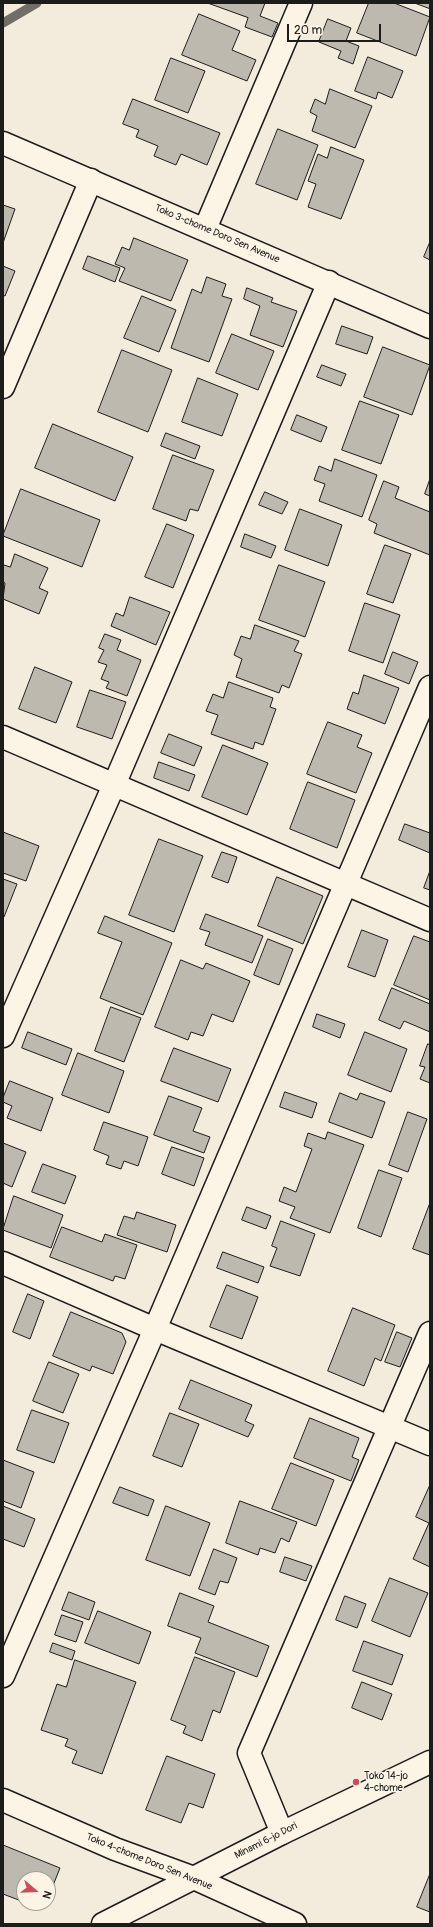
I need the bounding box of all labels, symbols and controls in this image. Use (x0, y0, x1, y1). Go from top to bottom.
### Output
scale bar (289, 16, 383, 42)
text: 20 m (294, 23, 322, 38)
street label: Toko 3-chome Doro Sen Avenue (153, 202, 281, 266)
place label: Toko 14-jo 4-chome (364, 1770, 408, 1794)
marker: Toko 14-jo 4-chome (351, 1777, 361, 1787)
street label: Minami 6-jo Dori (233, 1820, 299, 1862)
street label: Toko 4-chome Doro Sen Avenue (84, 1831, 214, 1893)
north arrow (16, 1871, 56, 1911)
text: N (40, 1889, 54, 1900)

